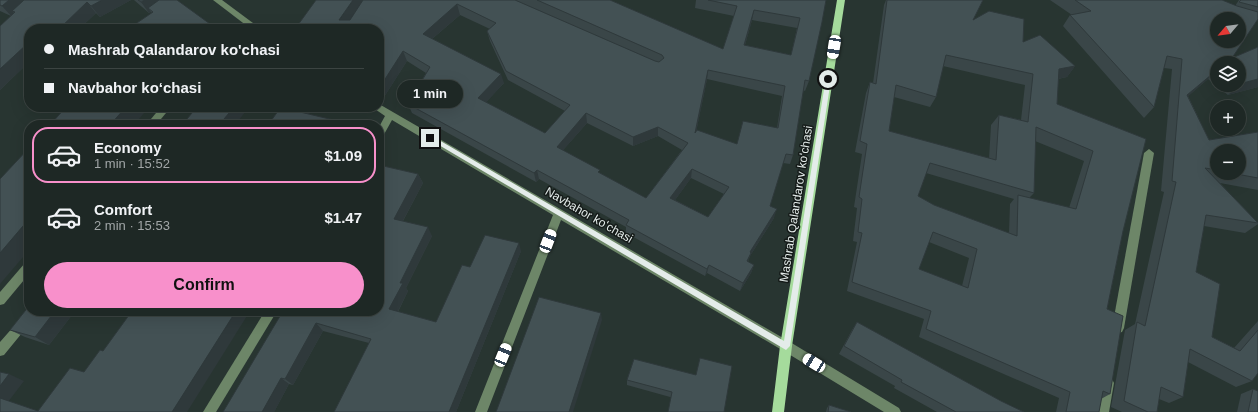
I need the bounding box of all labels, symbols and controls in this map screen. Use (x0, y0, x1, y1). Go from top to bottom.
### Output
north arrow (1210, 12, 1246, 48)
map controls (1210, 12, 1246, 180)
car (826, 34, 842, 60)
text: Mashrab Qalandarov ko'chasi (68, 41, 280, 58)
button: layers (1210, 56, 1246, 92)
route start (819, 70, 837, 88)
text: Navbahor koʻchasi (68, 79, 201, 96)
callout: 1 min (397, 80, 463, 108)
text: 1 min (413, 86, 447, 101)
button: + (1210, 100, 1246, 136)
street label: Mashrab Qalandarov ko'chasi (777, 125, 815, 283)
route end (421, 129, 439, 147)
icon: car (46, 137, 82, 173)
text: Economy (94, 139, 162, 156)
button: − (1210, 144, 1246, 180)
text: $1.09 (324, 147, 362, 164)
text: 1 min · 15:52 (94, 156, 170, 171)
street label: Navbahor koʻchasi (543, 184, 635, 246)
icon: car (46, 199, 82, 235)
text: Comfort (94, 201, 152, 218)
text: $1.47 (324, 209, 362, 226)
text: 2 min · 15:53 (94, 218, 170, 233)
car (538, 228, 558, 254)
button: Confirm (44, 262, 364, 308)
car (493, 342, 513, 368)
car (801, 352, 827, 374)

